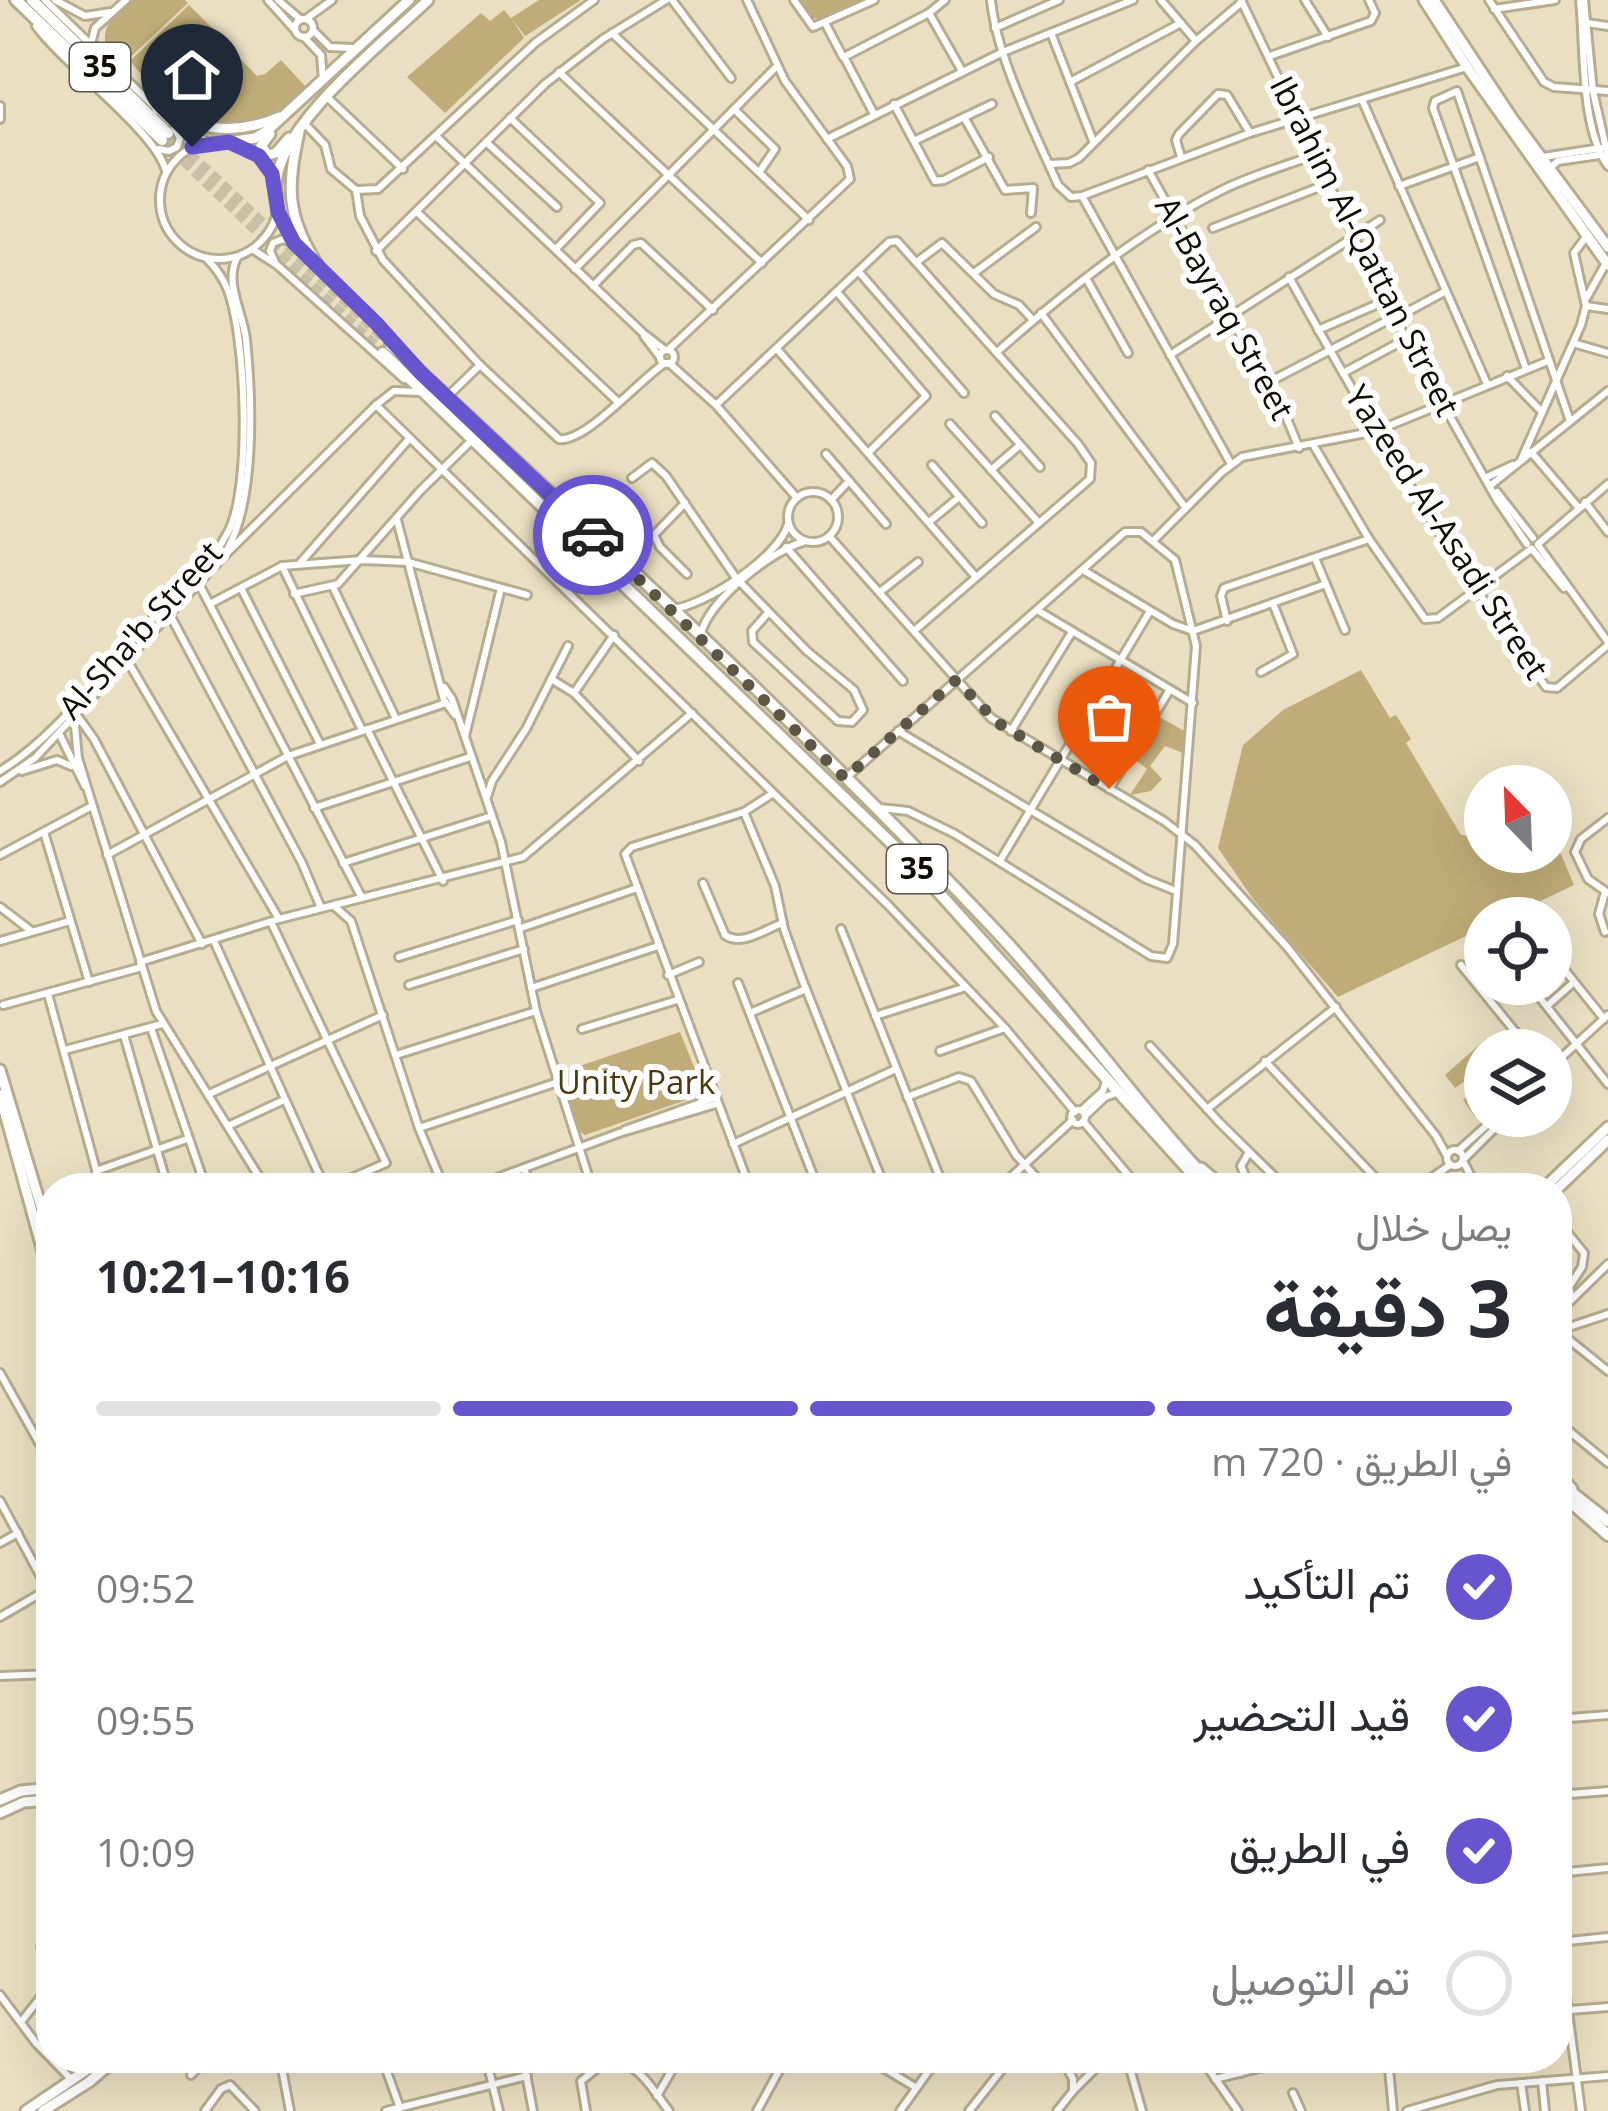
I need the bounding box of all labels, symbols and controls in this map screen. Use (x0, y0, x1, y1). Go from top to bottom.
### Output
pin (141, 24, 243, 147)
icon: home (159, 42, 225, 108)
road number: 35 (70, 43, 130, 91)
street label: Ibrahim Al-Qattan Street (1260, 68, 1471, 423)
street label: Al-Bayraq Street (1145, 188, 1305, 427)
street label: Yazeed Al-Asadi Street (1335, 376, 1559, 687)
courier (533, 475, 653, 595)
icon: car (560, 502, 626, 568)
street label: Al-Sha'b Street (48, 531, 232, 728)
pin (1058, 666, 1160, 789)
icon: bag (1076, 684, 1142, 750)
north arrow (1464, 765, 1572, 873)
map controls (1464, 765, 1572, 1137)
road number: 35 (887, 845, 947, 893)
button: locate (1464, 897, 1572, 1005)
button: layers (1464, 1029, 1572, 1137)
park label: Unity Park (557, 1059, 716, 1104)
text: يصل خلال (1355, 1199, 1512, 1252)
text: 10:16–10:21 (96, 1245, 350, 1306)
text: 3 دقيقة (1263, 1254, 1512, 1360)
text: في الطريق · 720 m (1211, 1434, 1512, 1487)
text: تم التأكيد (1243, 1551, 1410, 1612)
icon: check (1446, 1554, 1512, 1620)
text: 09:52 (96, 1561, 195, 1614)
text: قيد التحضير (1193, 1683, 1410, 1744)
icon: check (1446, 1686, 1512, 1752)
text: 09:55 (96, 1693, 195, 1746)
text: في الطريق (1229, 1815, 1410, 1876)
icon: check (1446, 1818, 1512, 1884)
text: 10:09 (96, 1825, 195, 1878)
text: تم التوصيل (1211, 1947, 1410, 2008)

